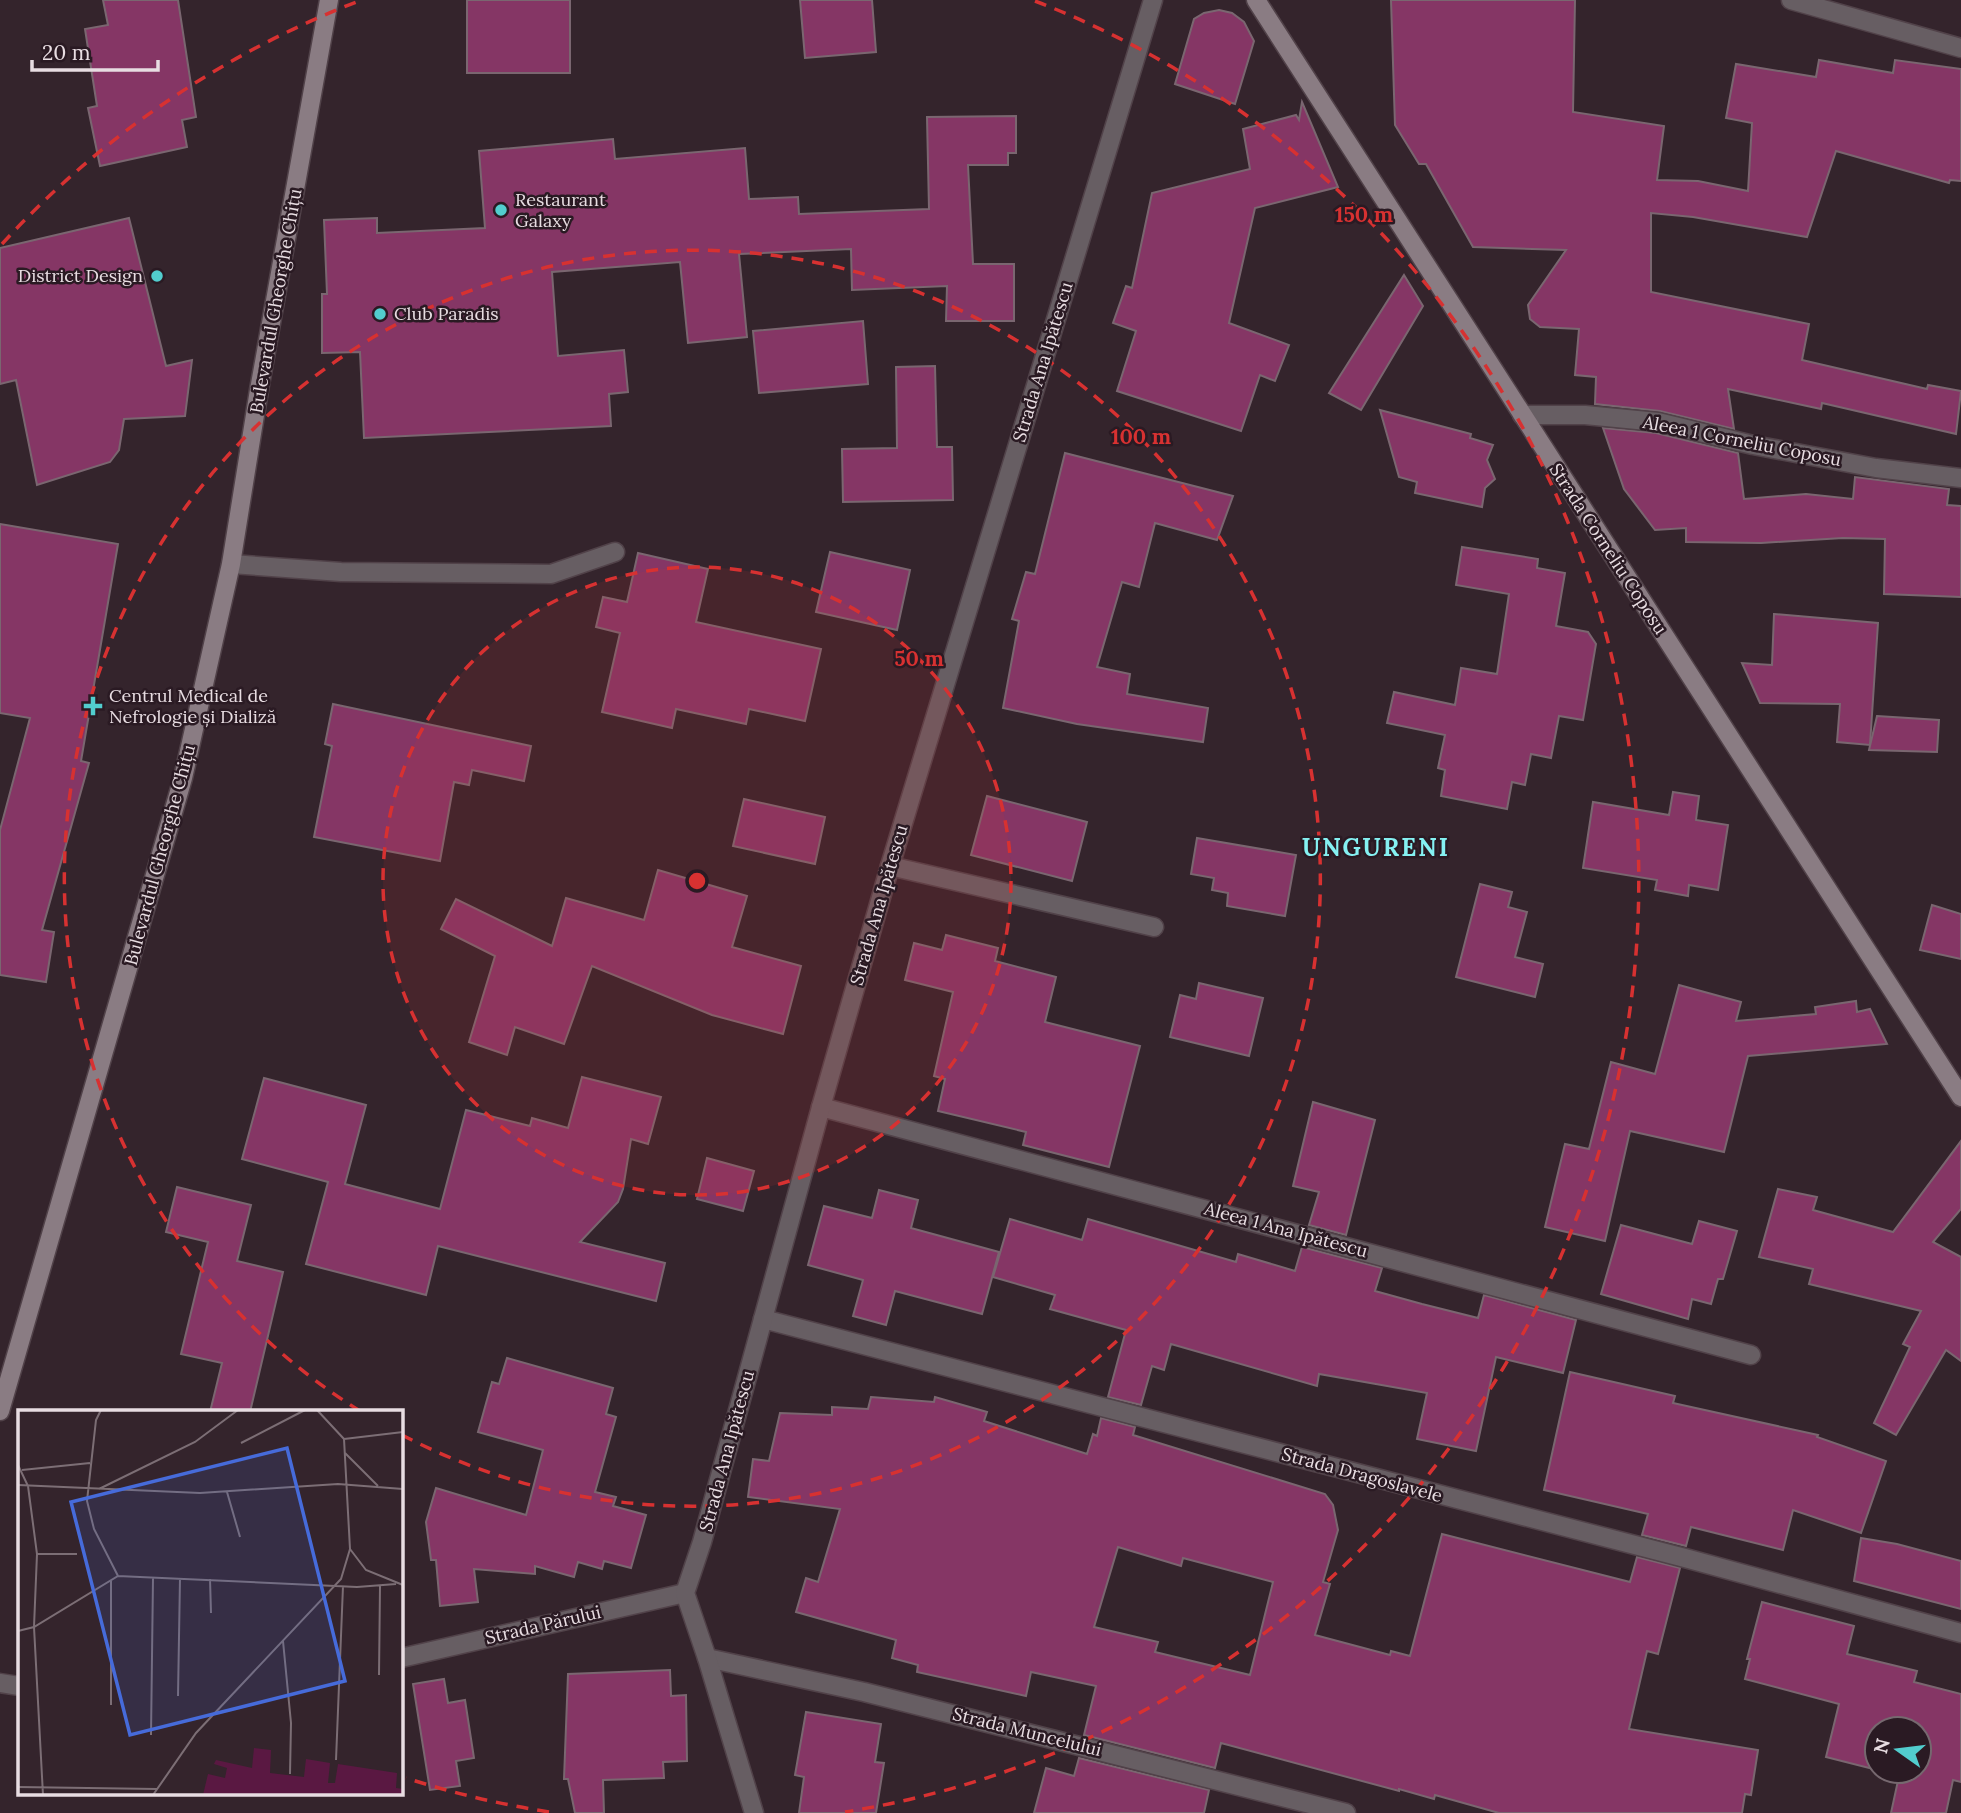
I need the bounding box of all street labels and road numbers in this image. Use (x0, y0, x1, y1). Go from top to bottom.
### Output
street label: Bulevardul Gheorghe Chițu (244, 186, 307, 415)
street label: Strada Ana Ipătescu (1007, 279, 1078, 445)
street label: Aleea 1 Corneliu Coposu (1640, 410, 1843, 471)
street label: Strada Corneliu Coposu (1544, 459, 1672, 639)
street label: Bulevardul Gheorghe Chițu (119, 742, 200, 968)
street label: Strada Ana Ipătescu (845, 822, 913, 988)
street label: Aleea 1 Ana Ipătescu (1201, 1196, 1371, 1262)
street label: Strada Ana Ipătescu (694, 1367, 759, 1534)
street label: Strada Dragoslavele (1279, 1442, 1445, 1507)
street label: Strada Părului (483, 1600, 603, 1649)
street label: Strada Muncelului (950, 1702, 1104, 1761)

